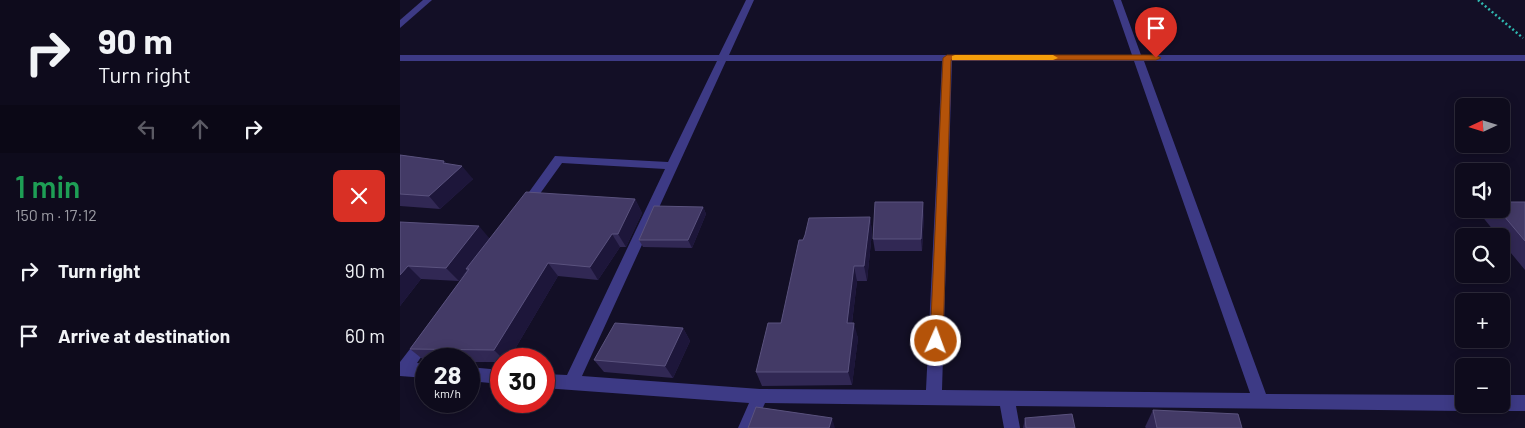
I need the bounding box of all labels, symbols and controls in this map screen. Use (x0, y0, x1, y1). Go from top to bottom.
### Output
pin (1135, 7, 1177, 58)
icon: arrive (1142, 14, 1170, 42)
text: 90 m (98, 19, 173, 61)
icon: right (15, 20, 80, 85)
text: Turn right (98, 61, 191, 87)
north arrow (1455, 98, 1510, 152)
map controls (1455, 98, 1510, 413)
icon: left (133, 115, 161, 143)
icon: ahead (186, 115, 214, 143)
icon: right (239, 115, 267, 143)
button: sound (1455, 163, 1510, 218)
text: 1 min (15, 168, 80, 204)
button: close (333, 170, 385, 222)
text: 150 m · 17:12 (15, 205, 97, 224)
button: search (1455, 228, 1510, 283)
icon: right (15, 257, 43, 285)
text: Turn right (58, 259, 140, 282)
text: 90 m (345, 259, 385, 282)
button: + (1455, 293, 1510, 348)
position arrow (909, 314, 961, 366)
icon: arrive (15, 322, 43, 350)
text: Arrive at destination (58, 324, 230, 347)
text: 60 m (345, 324, 385, 347)
speed limit sign: 30 (490, 348, 555, 413)
button: − (1455, 358, 1510, 413)
text: 28 (434, 359, 461, 389)
text: km/h (434, 386, 461, 400)

